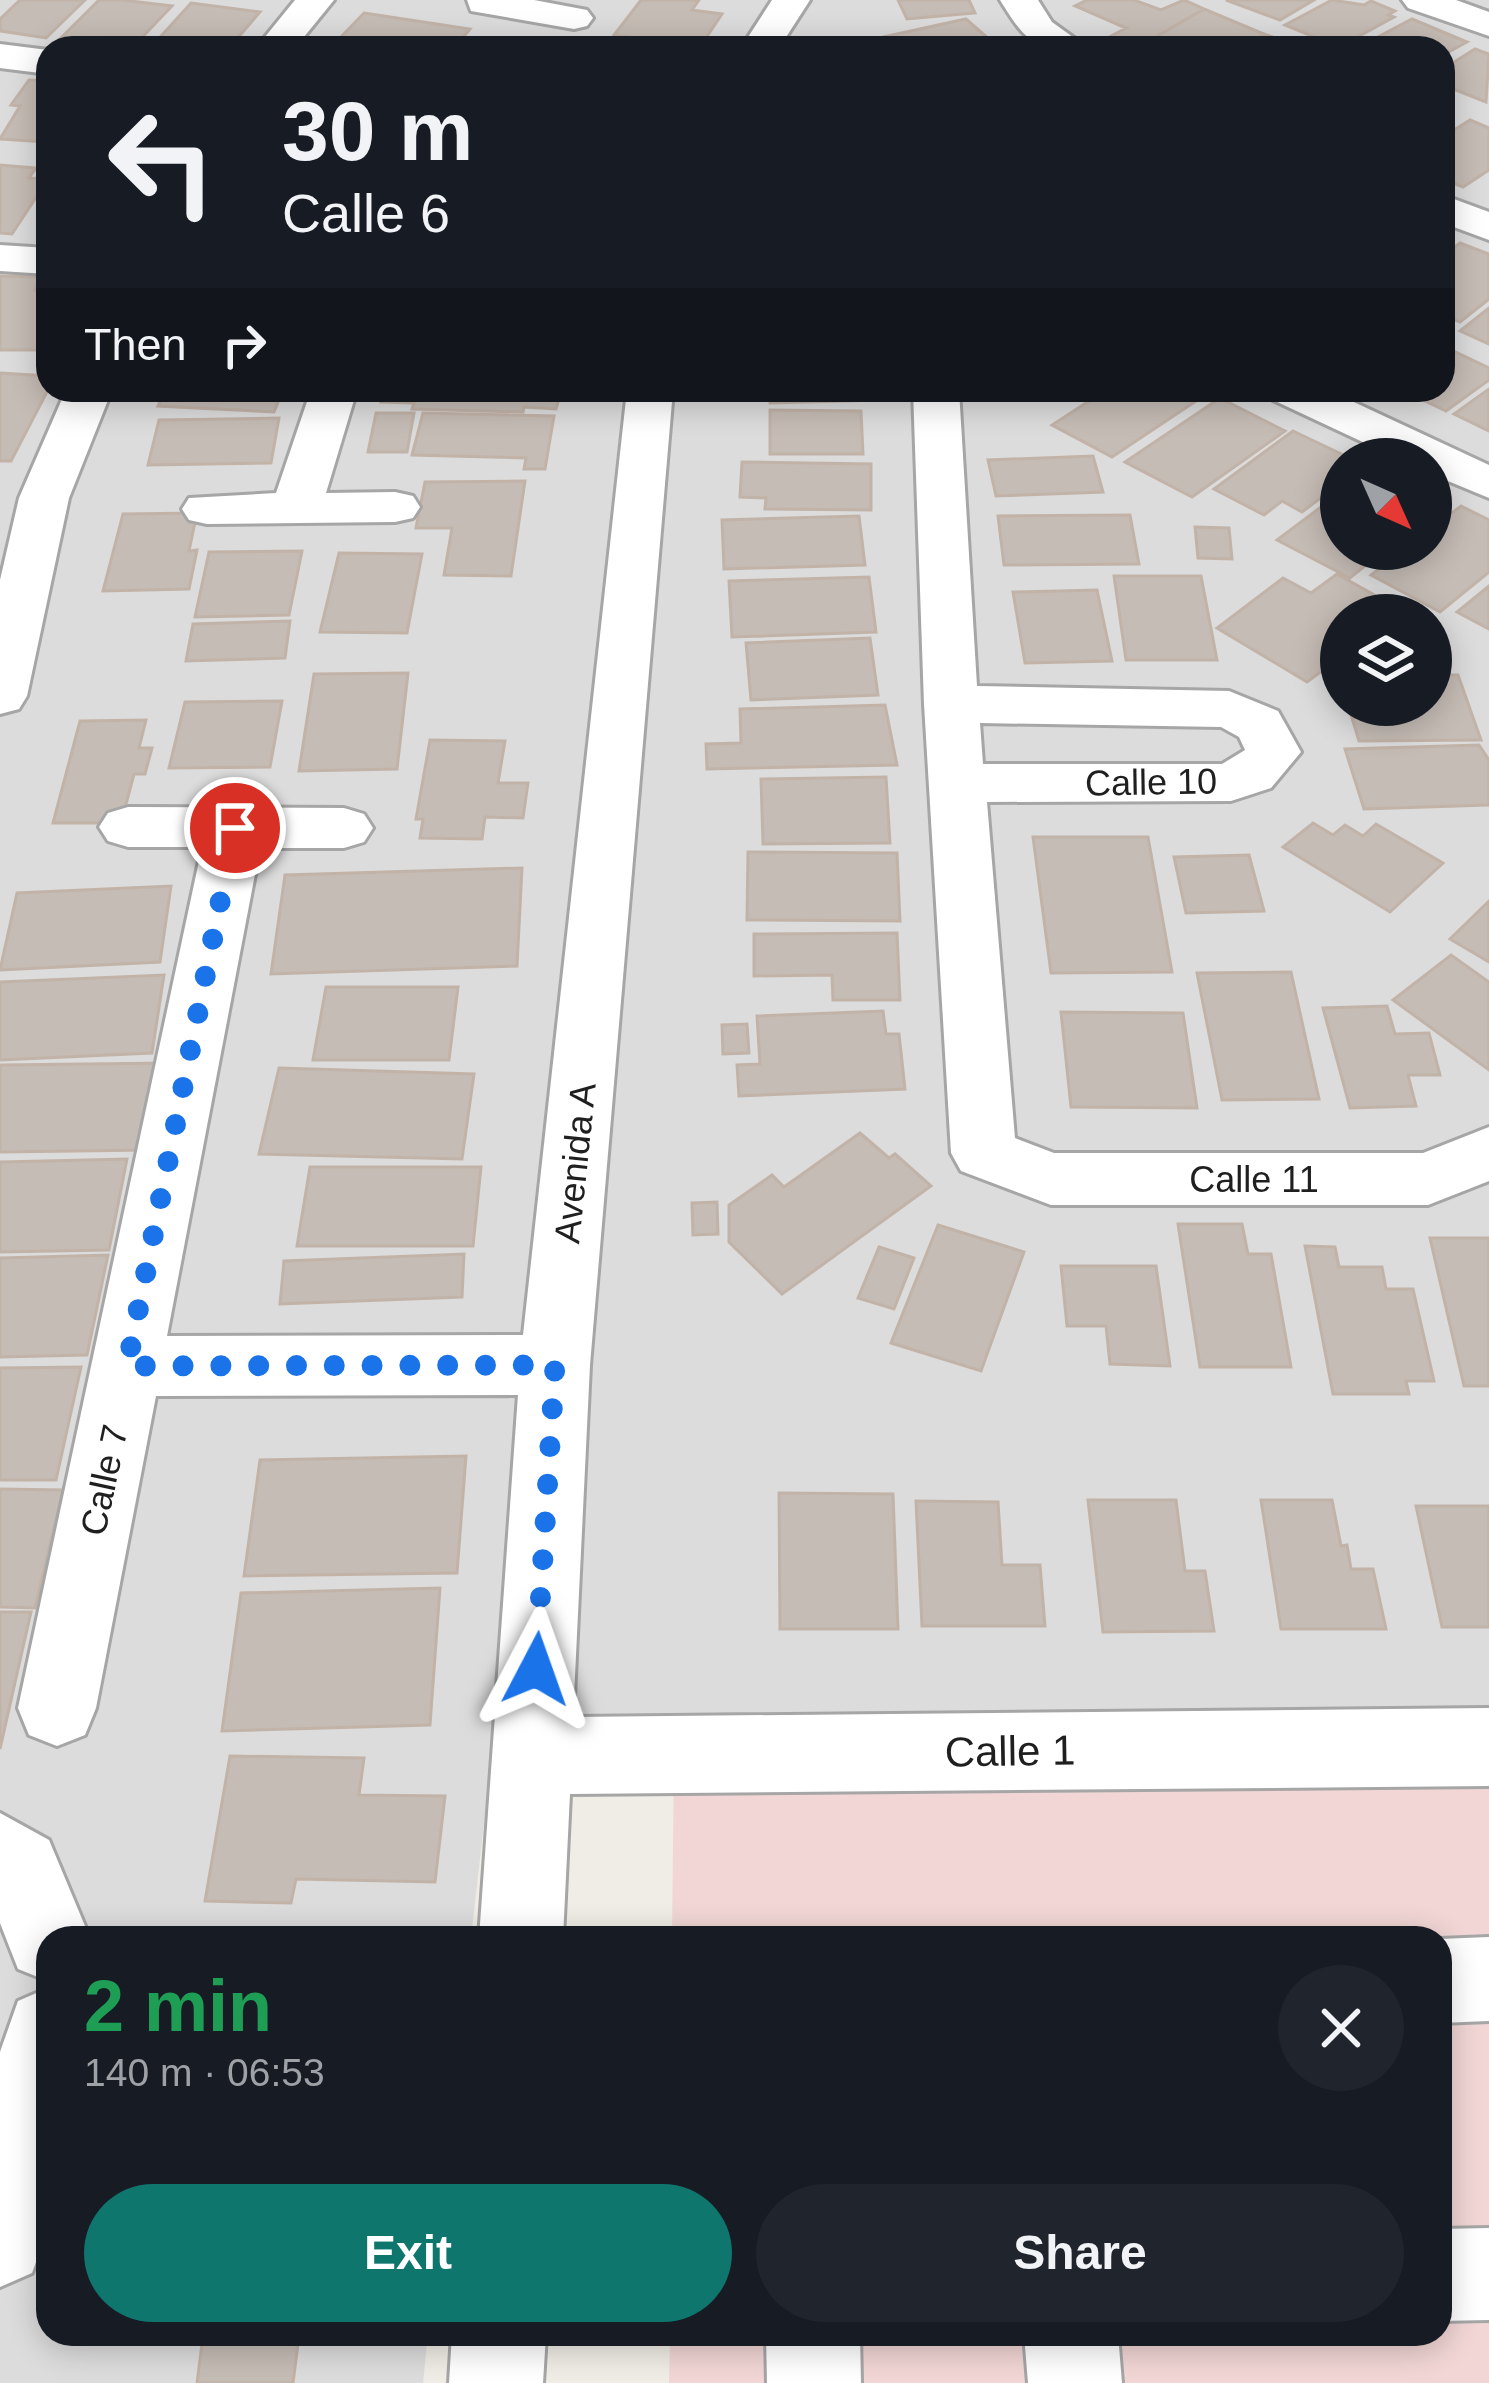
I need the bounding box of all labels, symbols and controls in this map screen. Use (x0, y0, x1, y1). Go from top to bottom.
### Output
icon: left (84, 84, 240, 240)
text: 30 m (282, 84, 473, 178)
text: Calle 6 (282, 183, 450, 243)
icon: right (211, 312, 277, 378)
text: Then (84, 319, 187, 370)
north arrow (1320, 438, 1452, 570)
map controls (1320, 438, 1452, 726)
button: layers (1320, 594, 1452, 726)
street label: Calle 10 (1085, 760, 1217, 804)
pin (184, 777, 286, 879)
icon: arrive (202, 795, 268, 861)
street label: Avenida A (546, 1081, 604, 1245)
street label: Calle 11 (1189, 1159, 1319, 1200)
street label: Calle 7 (72, 1421, 136, 1539)
position arrow (473, 1606, 599, 1732)
street label: Calle 1 (944, 1726, 1076, 1776)
button: close (1278, 1965, 1404, 2091)
text: 2 min (84, 1966, 272, 2046)
text: 140 m · 06:53 (84, 2051, 325, 2094)
button: Exit (84, 2184, 732, 2322)
button: Share (756, 2184, 1404, 2322)

